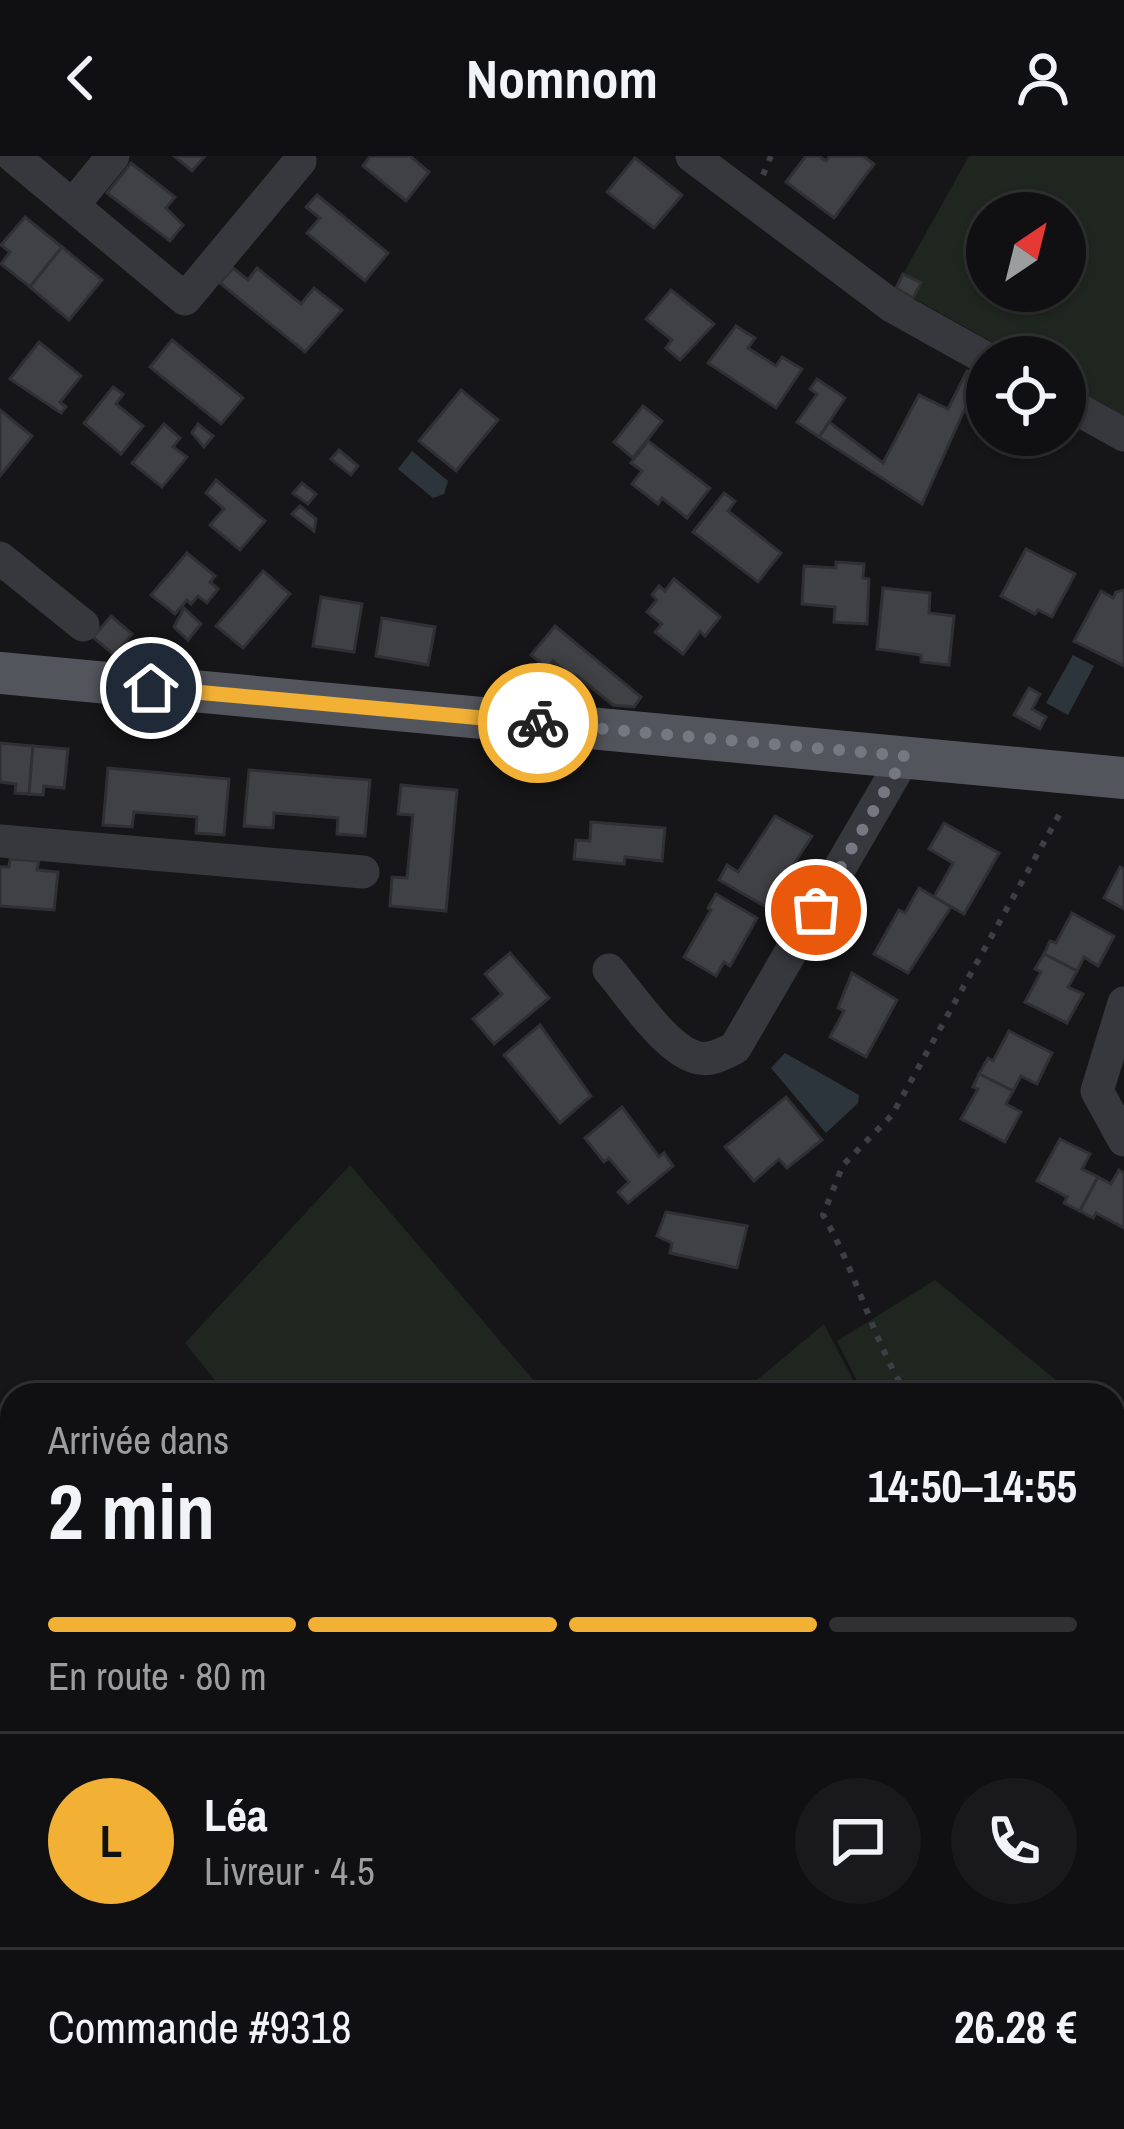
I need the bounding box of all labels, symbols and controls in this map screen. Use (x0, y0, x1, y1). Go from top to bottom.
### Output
text: Nomnom (466, 42, 658, 115)
icon: back (48, 45, 114, 111)
icon: person (1010, 45, 1076, 111)
north arrow (966, 192, 1086, 312)
map controls (966, 192, 1086, 456)
button: locate (966, 336, 1086, 456)
pin (100, 637, 202, 739)
icon: home (118, 655, 184, 721)
courier (478, 663, 598, 783)
icon: bike (505, 690, 571, 756)
pin (765, 859, 867, 961)
icon: bag (783, 877, 849, 943)
text: Arrivée dans (48, 1414, 229, 1466)
text: 14:50–14:55 (868, 1455, 1077, 1516)
text: 2 min (48, 1458, 215, 1563)
text: En route · 80 m (48, 1650, 267, 1702)
button: chat (795, 1778, 921, 1904)
button: phone (951, 1778, 1077, 1904)
text: Léa (204, 1784, 268, 1845)
text: L (100, 1810, 122, 1871)
text: Livreur · 4.5 (204, 1845, 375, 1897)
text: Commande #9318 (48, 1996, 352, 2057)
text: 26.28 € (954, 1996, 1077, 2057)

